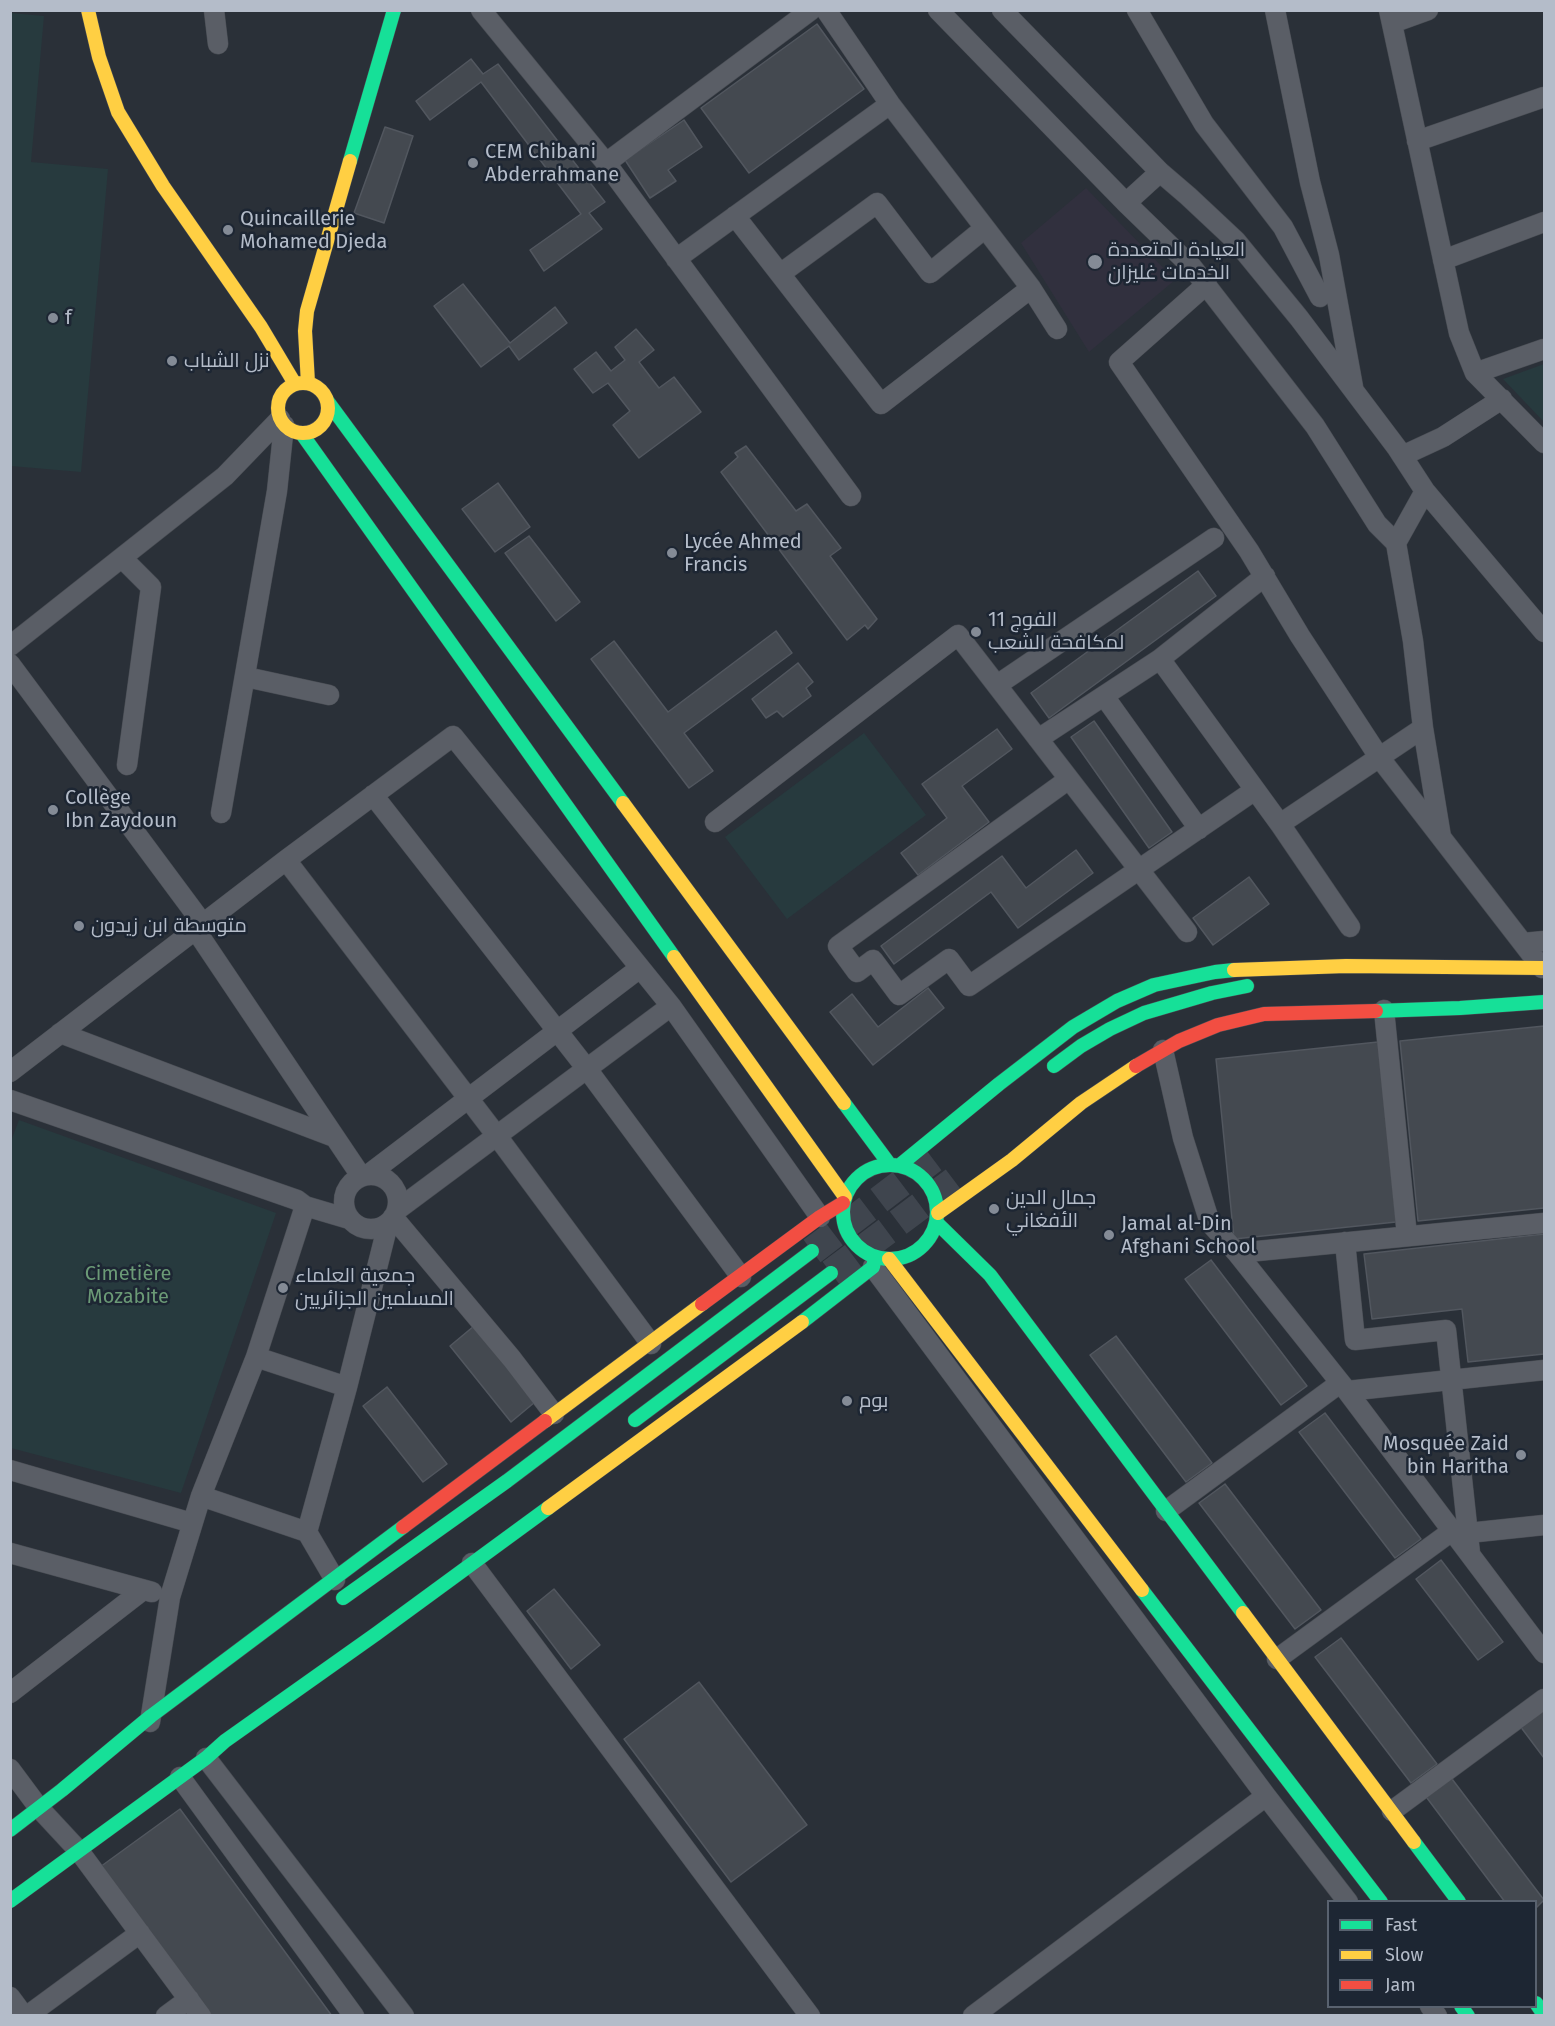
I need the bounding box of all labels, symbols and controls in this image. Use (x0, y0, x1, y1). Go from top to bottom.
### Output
place label: CEM Chibani Abderrahmane (485, 140, 619, 187)
marker: CEM Chibani Abderrahmane (466, 156, 480, 170)
place label: Quincaillerie Mohamed Djeda (240, 207, 387, 254)
marker: Quincaillerie Mohamed Djeda (221, 223, 235, 237)
place label: العيادة المتعددة الخدمات غليزان (1108, 238, 1245, 285)
marker: العيادة المتعددة الخدمات غليزان (1086, 253, 1104, 271)
place label: f (65, 306, 72, 330)
marker: f (46, 311, 60, 325)
place label: نزل الشباب (184, 349, 270, 373)
marker: نزل الشباب (165, 354, 179, 368)
place label: Lycée Ahmed Francis (684, 530, 802, 577)
marker: Lycée Ahmed Francis (665, 546, 679, 560)
place label: الفوج 11 لمكافحة الشعب (988, 608, 1124, 655)
marker: الفوج 11 لمكافحة الشعب (969, 625, 983, 639)
place label: Collège Ibn Zaydoun (65, 786, 177, 833)
marker: Collège Ibn Zaydoun (46, 803, 60, 817)
place label: متوسطة ابن زيدون (91, 914, 247, 938)
marker: متوسطة ابن زيدون (72, 919, 86, 933)
place label: جمال الدين الأفغاني (1006, 1186, 1096, 1233)
marker: جمال الدين الأفغاني (987, 1202, 1001, 1216)
place label: Jamal al-Din Afghani School (1121, 1212, 1256, 1259)
marker: Jamal al-Din Afghani School (1102, 1228, 1116, 1242)
park label: Cimetière Mozabite (85, 1262, 171, 1309)
place label: جمعية العلماء المسلمين الجزائريين (295, 1264, 454, 1311)
marker: جمعية العلماء المسلمين الجزائريين (276, 1281, 290, 1295)
place label: بوم (859, 1389, 888, 1413)
marker: بوم (840, 1394, 854, 1408)
place label: Mosquée Zaid bin Haritha (1383, 1432, 1509, 1479)
marker: Mosquée Zaid bin Haritha (1514, 1448, 1528, 1462)
legend (1327, 1900, 1537, 2008)
text: Fast (1385, 1914, 1417, 1936)
text: Slow (1385, 1944, 1423, 1966)
text: Jam (1385, 1974, 1416, 1996)

